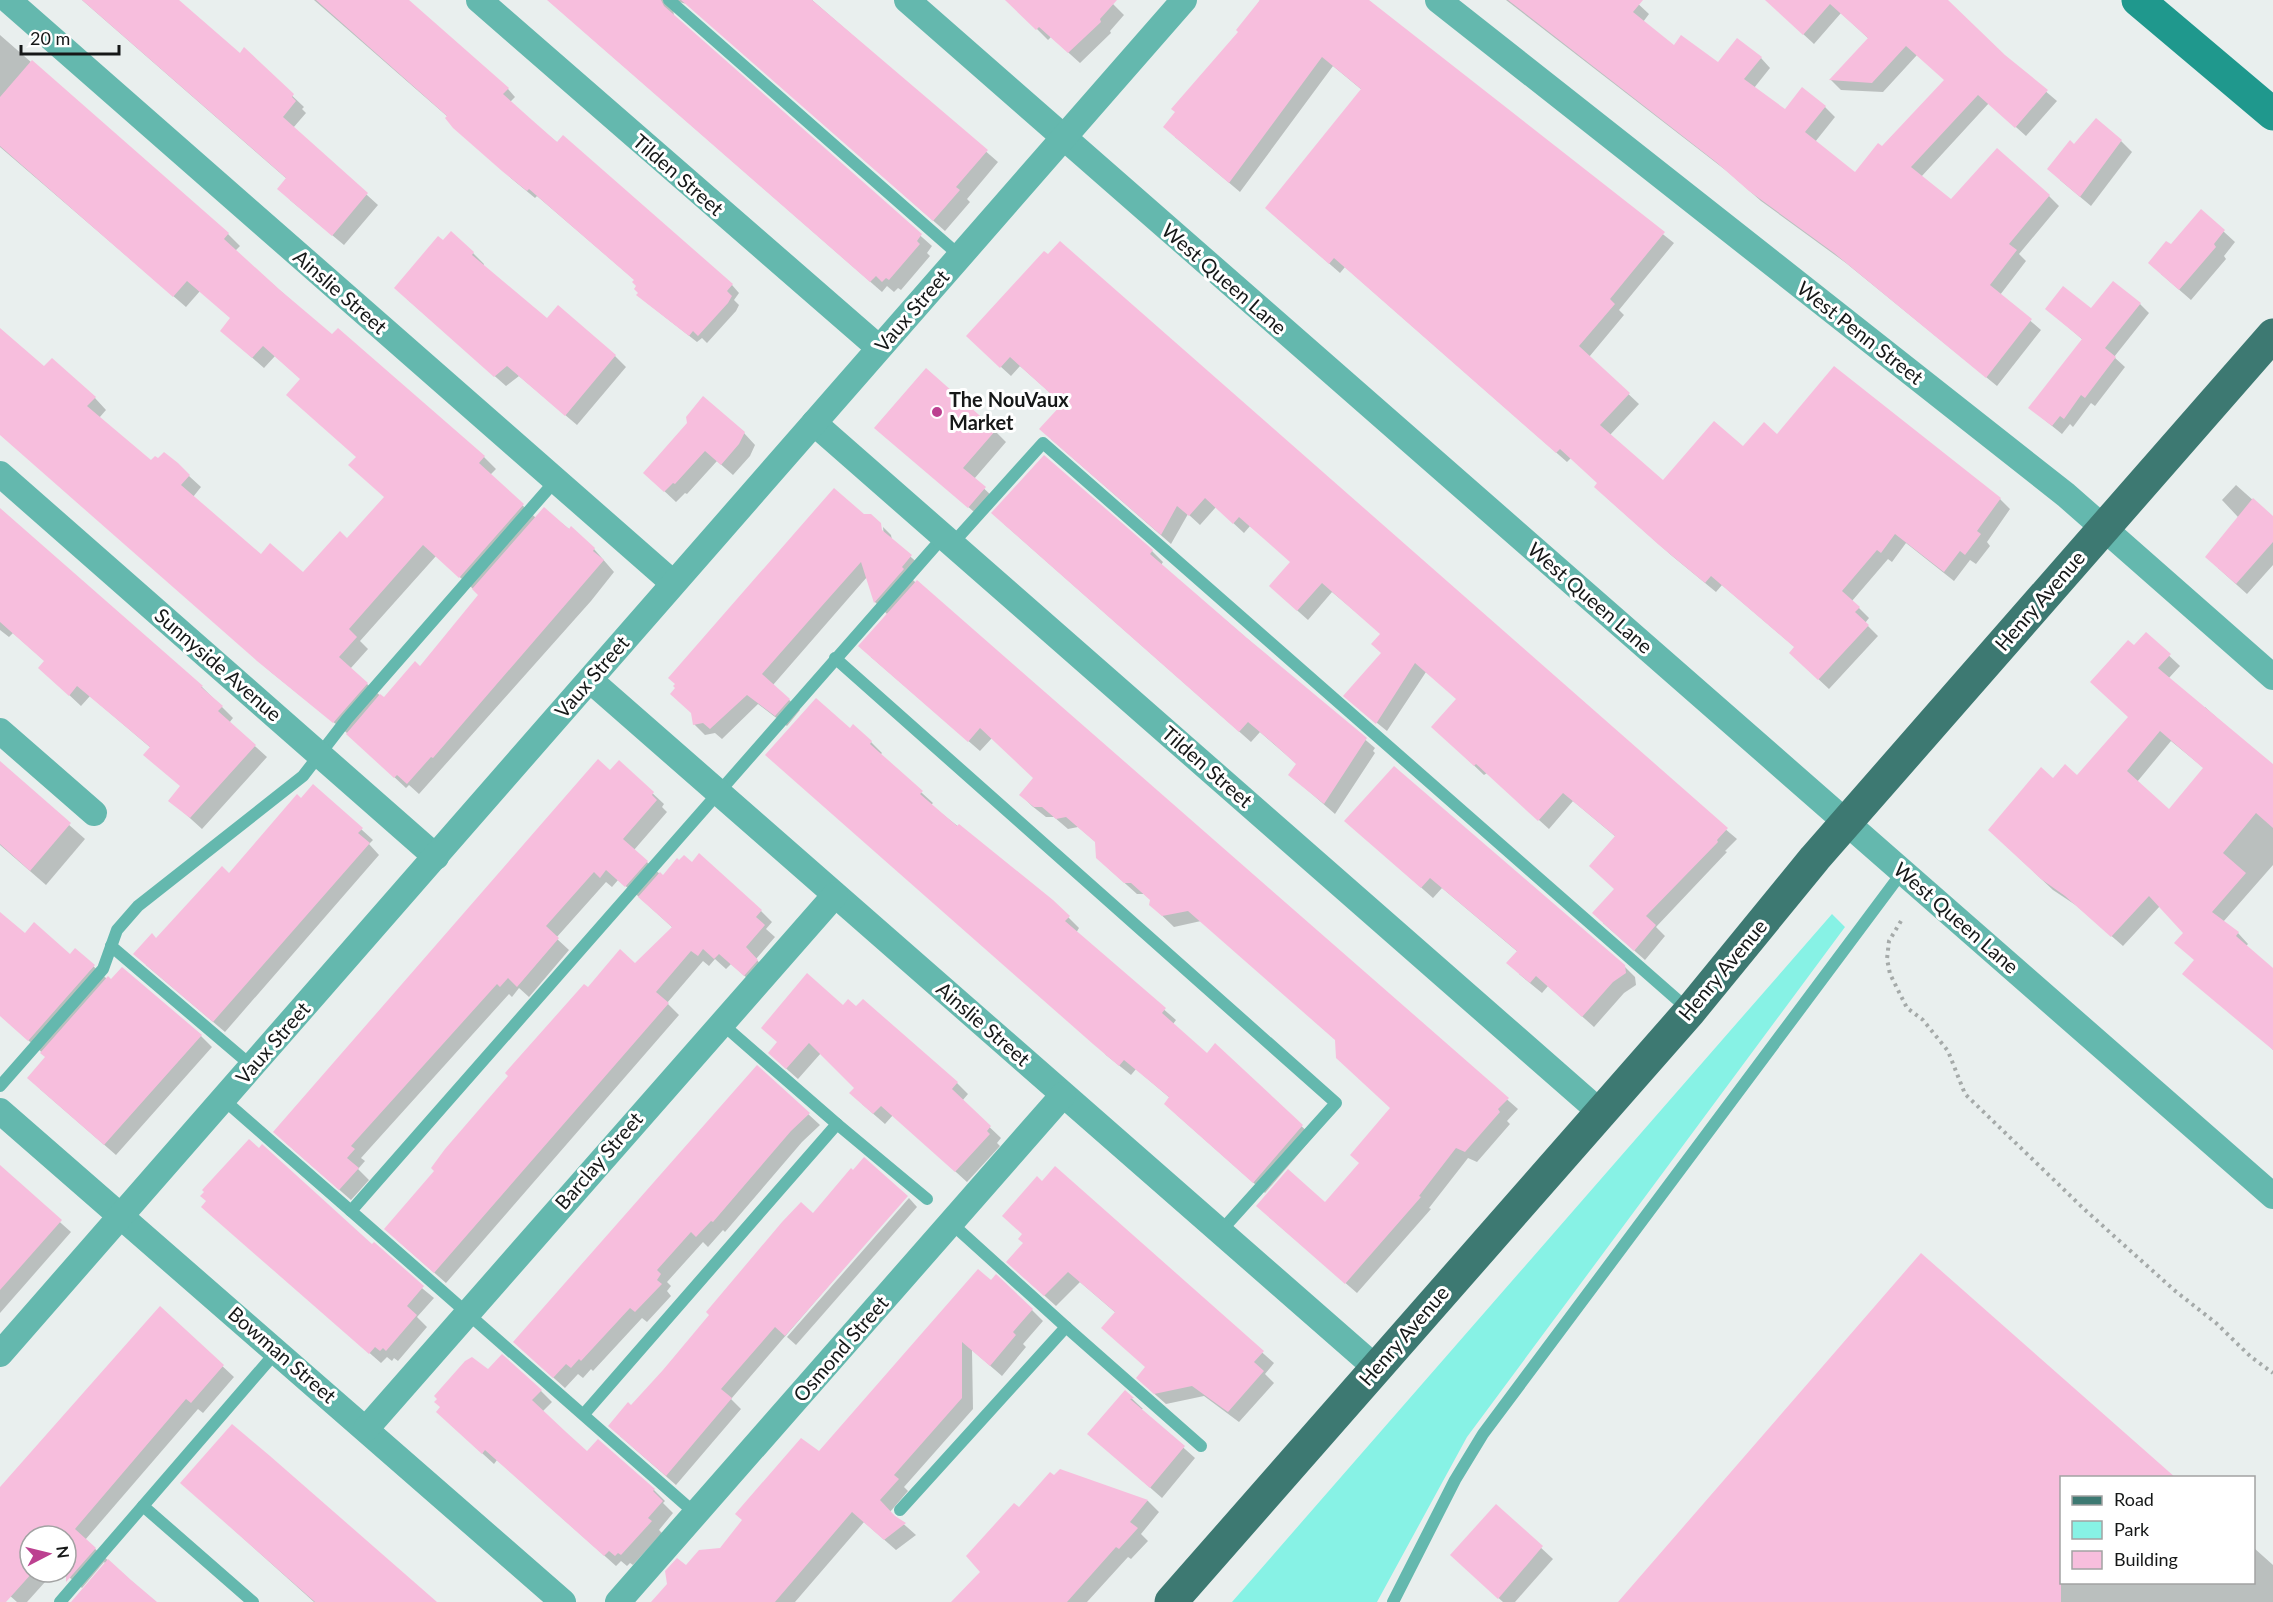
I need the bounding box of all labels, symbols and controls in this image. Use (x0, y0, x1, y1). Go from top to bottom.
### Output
scale bar (21, 18, 118, 56)
text: 20 m (30, 27, 70, 49)
street label: Tilden Street (629, 128, 729, 220)
street label: West Queen Lane (1157, 218, 1292, 339)
street label: Ainslie Street (289, 244, 392, 338)
street label: Vaux Street (869, 264, 953, 356)
street label: West Penn Street (1793, 276, 1928, 389)
place label: The NouVaux Market (949, 387, 1069, 434)
marker: The NouVaux Market (930, 405, 944, 419)
street label: West Queen Lane (1523, 537, 1658, 658)
street label: Henry Avenue (1989, 546, 2089, 655)
street label: Sunnyside Avenue (150, 603, 287, 726)
street label: Vaux Street (549, 630, 633, 722)
street label: Tilden Street (1158, 720, 1258, 812)
street label: West Queen Lane (1889, 857, 2024, 978)
street label: Henry Avenue (1673, 914, 1771, 1025)
street label: Ainslie Street (932, 976, 1035, 1070)
street label: Vaux Street (230, 996, 314, 1088)
street label: Barclay Street (549, 1107, 647, 1214)
street label: Henry Avenue (1353, 1281, 1453, 1390)
street label: Osmond Street (788, 1290, 893, 1406)
street label: Bowman Street (224, 1301, 341, 1408)
legend (2060, 1476, 2255, 1584)
text: Road (2114, 1488, 2154, 1510)
text: Park (2114, 1518, 2150, 1540)
north arrow (18, 1524, 78, 1584)
text: N (53, 1545, 74, 1559)
text: Building (2114, 1548, 2178, 1570)

